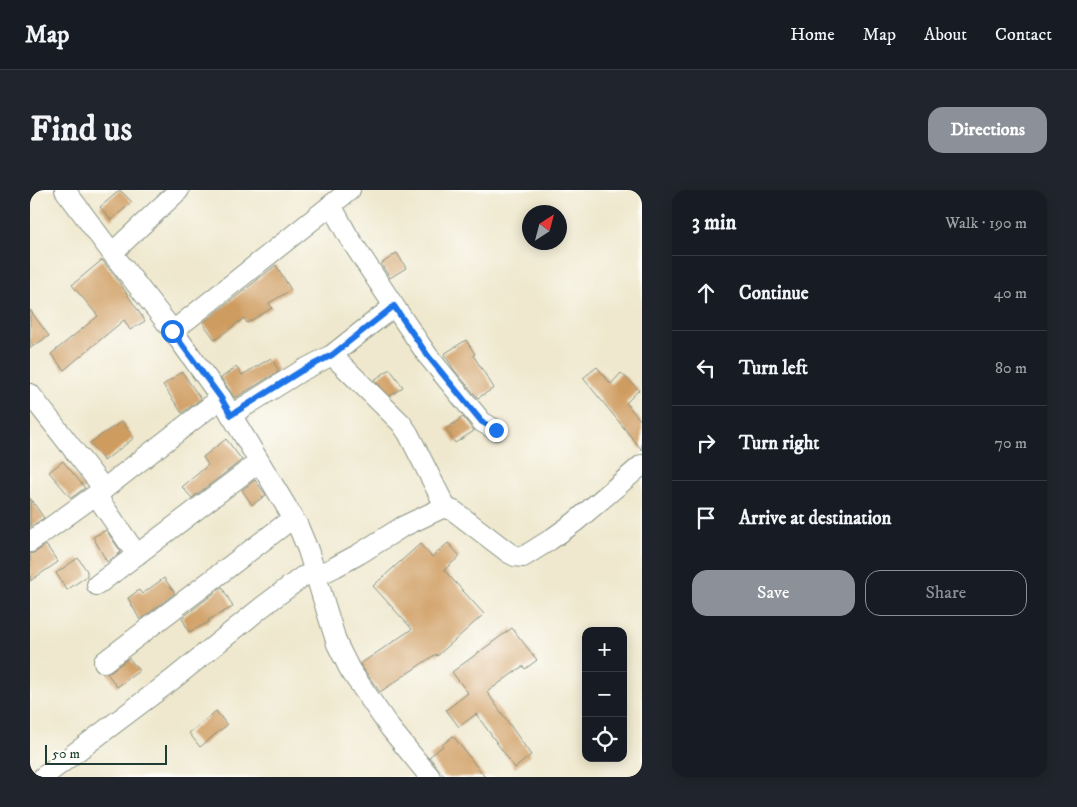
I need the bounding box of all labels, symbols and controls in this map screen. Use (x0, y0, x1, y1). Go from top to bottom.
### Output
text: Map (25, 20, 69, 50)
text: Home (790, 24, 835, 46)
text: Map (863, 24, 896, 46)
text: About (924, 24, 967, 46)
text: Contact (995, 24, 1052, 46)
button: Directions (928, 107, 1047, 153)
text: Find us (30, 108, 132, 152)
north arrow (522, 205, 567, 250)
text: 3 min (692, 210, 737, 236)
text: Walk · 190 m (945, 213, 1027, 233)
icon: ahead (692, 279, 720, 307)
text: Continue (739, 282, 809, 305)
text: 40 m (994, 283, 1027, 303)
route start (161, 320, 184, 343)
icon: left (692, 354, 720, 382)
text: Turn left (739, 357, 808, 380)
text: 80 m (995, 358, 1027, 378)
route end (485, 419, 508, 442)
icon: right (692, 429, 720, 457)
text: Turn right (739, 432, 819, 455)
text: 70 m (995, 433, 1027, 453)
icon: arrive (692, 504, 720, 532)
text: Arrive at destination (739, 507, 891, 530)
button: Save (692, 570, 855, 616)
button: Share (865, 570, 1027, 616)
map controls (582, 627, 627, 762)
button: + (582, 627, 627, 672)
button: − (582, 672, 627, 717)
button: locate (582, 717, 627, 762)
scale bar (45, 742, 168, 765)
text: 50 m (52, 745, 80, 763)

